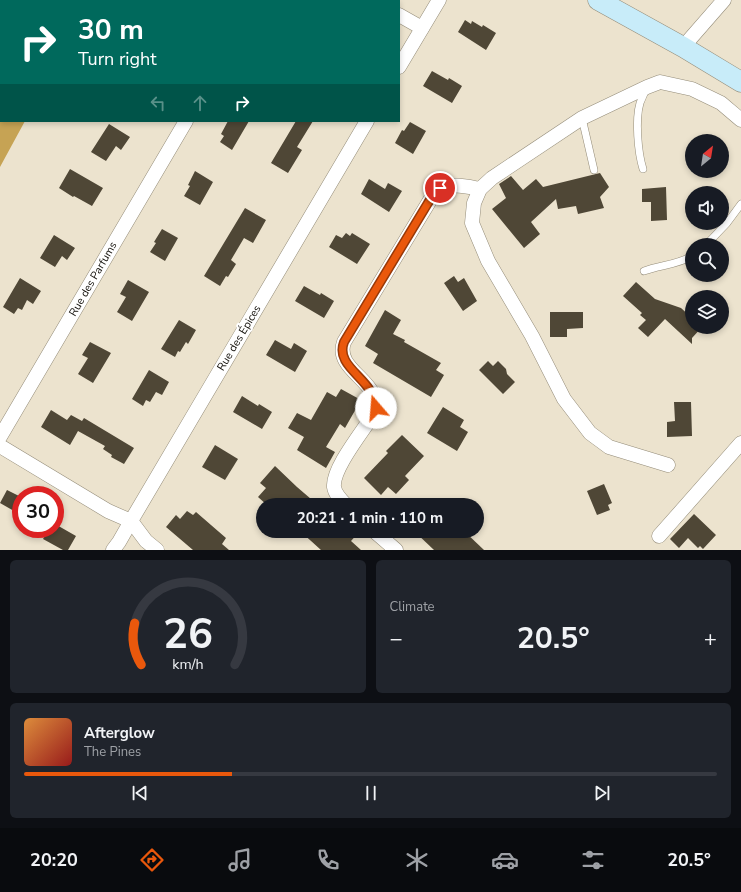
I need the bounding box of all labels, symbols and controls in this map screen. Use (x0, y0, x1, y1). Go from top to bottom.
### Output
text: 30 m (78, 11, 144, 49)
icon: right (12, 16, 64, 68)
text: Turn right (78, 47, 157, 71)
icon: left (147, 92, 169, 114)
icon: ahead (189, 92, 211, 114)
icon: right (231, 92, 253, 114)
north arrow (685, 134, 729, 178)
map controls (685, 134, 729, 334)
pin (423, 171, 457, 205)
icon: arrive (429, 177, 451, 199)
button: sound (685, 186, 729, 230)
button: search (685, 238, 729, 282)
street label: Rue des Parfums (66, 239, 120, 319)
button: layers (685, 290, 729, 334)
street label: Rue des Épices (213, 302, 265, 374)
position arrow (355, 387, 397, 429)
speed limit sign: 30 (12, 486, 64, 538)
text: 20:21 · 1 min · 110 m (297, 508, 443, 528)
text: Climate (390, 598, 435, 616)
text: 26 (163, 605, 213, 662)
text: 20.5° (517, 618, 590, 659)
text: − (390, 624, 403, 654)
text: + (704, 624, 717, 654)
text: km/h (172, 654, 203, 673)
text: Afterglow (84, 723, 155, 743)
text: The Pines (84, 743, 141, 761)
icon: previous (129, 782, 151, 804)
icon: pause (360, 782, 382, 804)
icon: next (591, 782, 613, 804)
icon: directions (138, 846, 166, 874)
icon: music (226, 846, 254, 874)
icon: phone (314, 846, 342, 874)
icon: climate (403, 846, 431, 874)
icon: car (491, 846, 519, 874)
icon: filters (579, 846, 607, 874)
text: 20:20 (30, 848, 78, 872)
text: 20.5° (667, 848, 711, 872)

